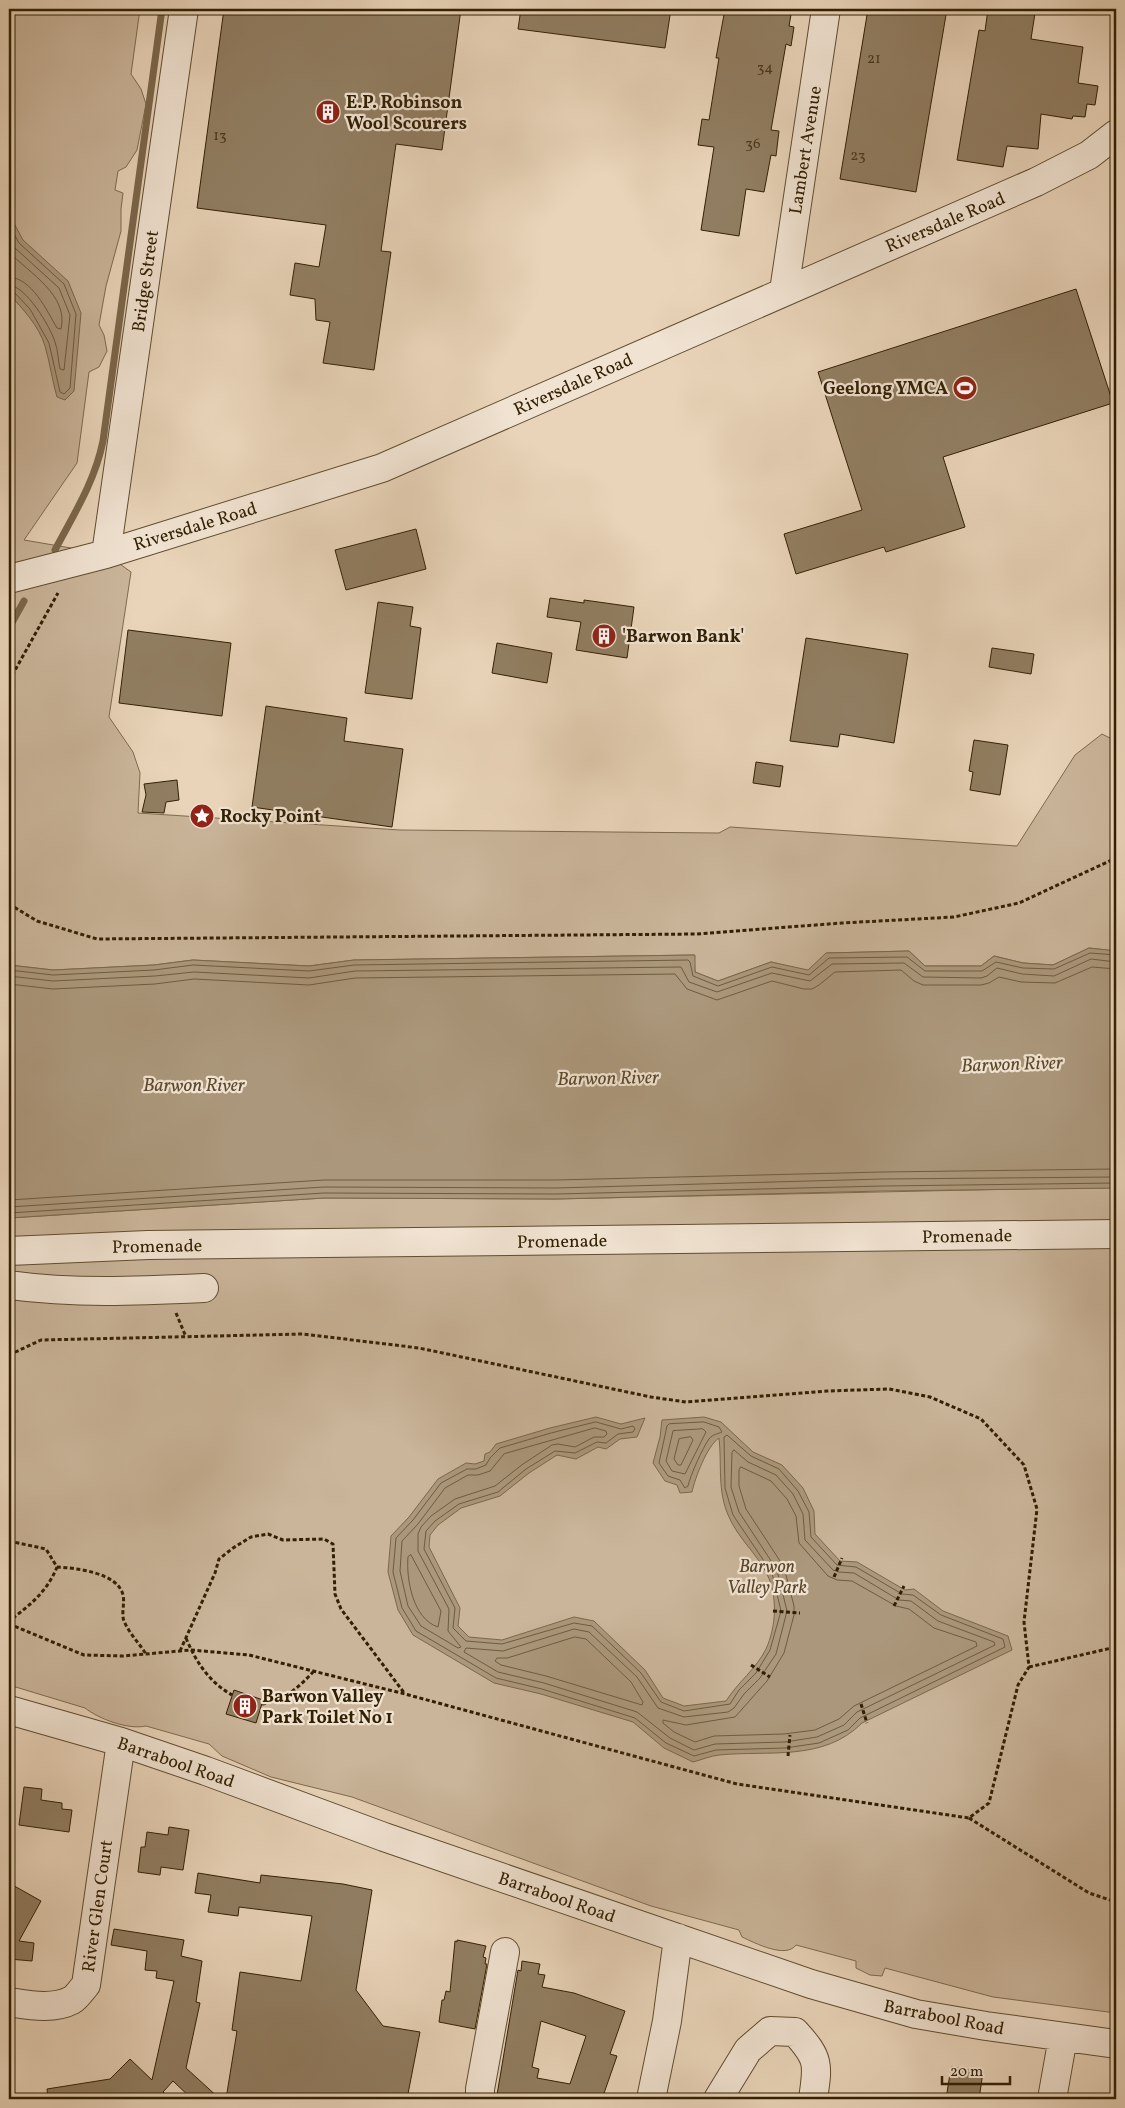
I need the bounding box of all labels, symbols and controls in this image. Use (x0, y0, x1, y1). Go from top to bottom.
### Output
house number: 21 (867, 49, 881, 70)
house number: 34 (757, 58, 773, 79)
street label: Lambert Avenue (784, 84, 829, 216)
place label: E.P. Robinson Wool Scourers (346, 91, 467, 137)
building icon: E.P. Robinson Wool Scourers (315, 99, 341, 125)
house number: 13 (213, 126, 227, 147)
house number: 36 (745, 134, 761, 155)
house number: 23 (850, 146, 866, 167)
street label: Riversdale Road (882, 187, 1009, 260)
street label: Bridge Street (127, 229, 166, 334)
street label: Riversdale Road (510, 348, 637, 423)
sports icon: Geelong YMCA (952, 375, 978, 401)
place label: Geelong YMCA (823, 377, 948, 402)
street label: Riversdale Road (131, 497, 260, 558)
building icon: 'Barwon Bank' (591, 623, 617, 649)
place label: 'Barwon Bank' (622, 625, 744, 650)
place icon: Rocky Point (189, 803, 215, 829)
place label: Rocky Point (220, 805, 321, 830)
water label: Barwon River (961, 1050, 1064, 1080)
water label: Barwon River (557, 1065, 660, 1093)
water label: Barwon River (143, 1073, 246, 1099)
street label: Promenade (922, 1224, 1012, 1251)
street label: Promenade (517, 1229, 607, 1256)
street label: Promenade (112, 1234, 202, 1261)
park label: Barwon Valley Park (727, 1555, 807, 1601)
place label: Barwon Valley Park Toilet No 1 (262, 1685, 393, 1731)
building icon: Barwon Valley Park Toilet No 1 (232, 1693, 258, 1719)
street label: Barrabool Road (113, 1732, 238, 1795)
street label: River Glen Court (77, 1838, 120, 1974)
street label: Barrabool Road (494, 1867, 619, 1930)
street label: Barrabool Road (881, 1994, 1006, 2042)
scale bar (942, 2053, 1010, 2085)
text: 20 m (950, 2062, 983, 2083)

